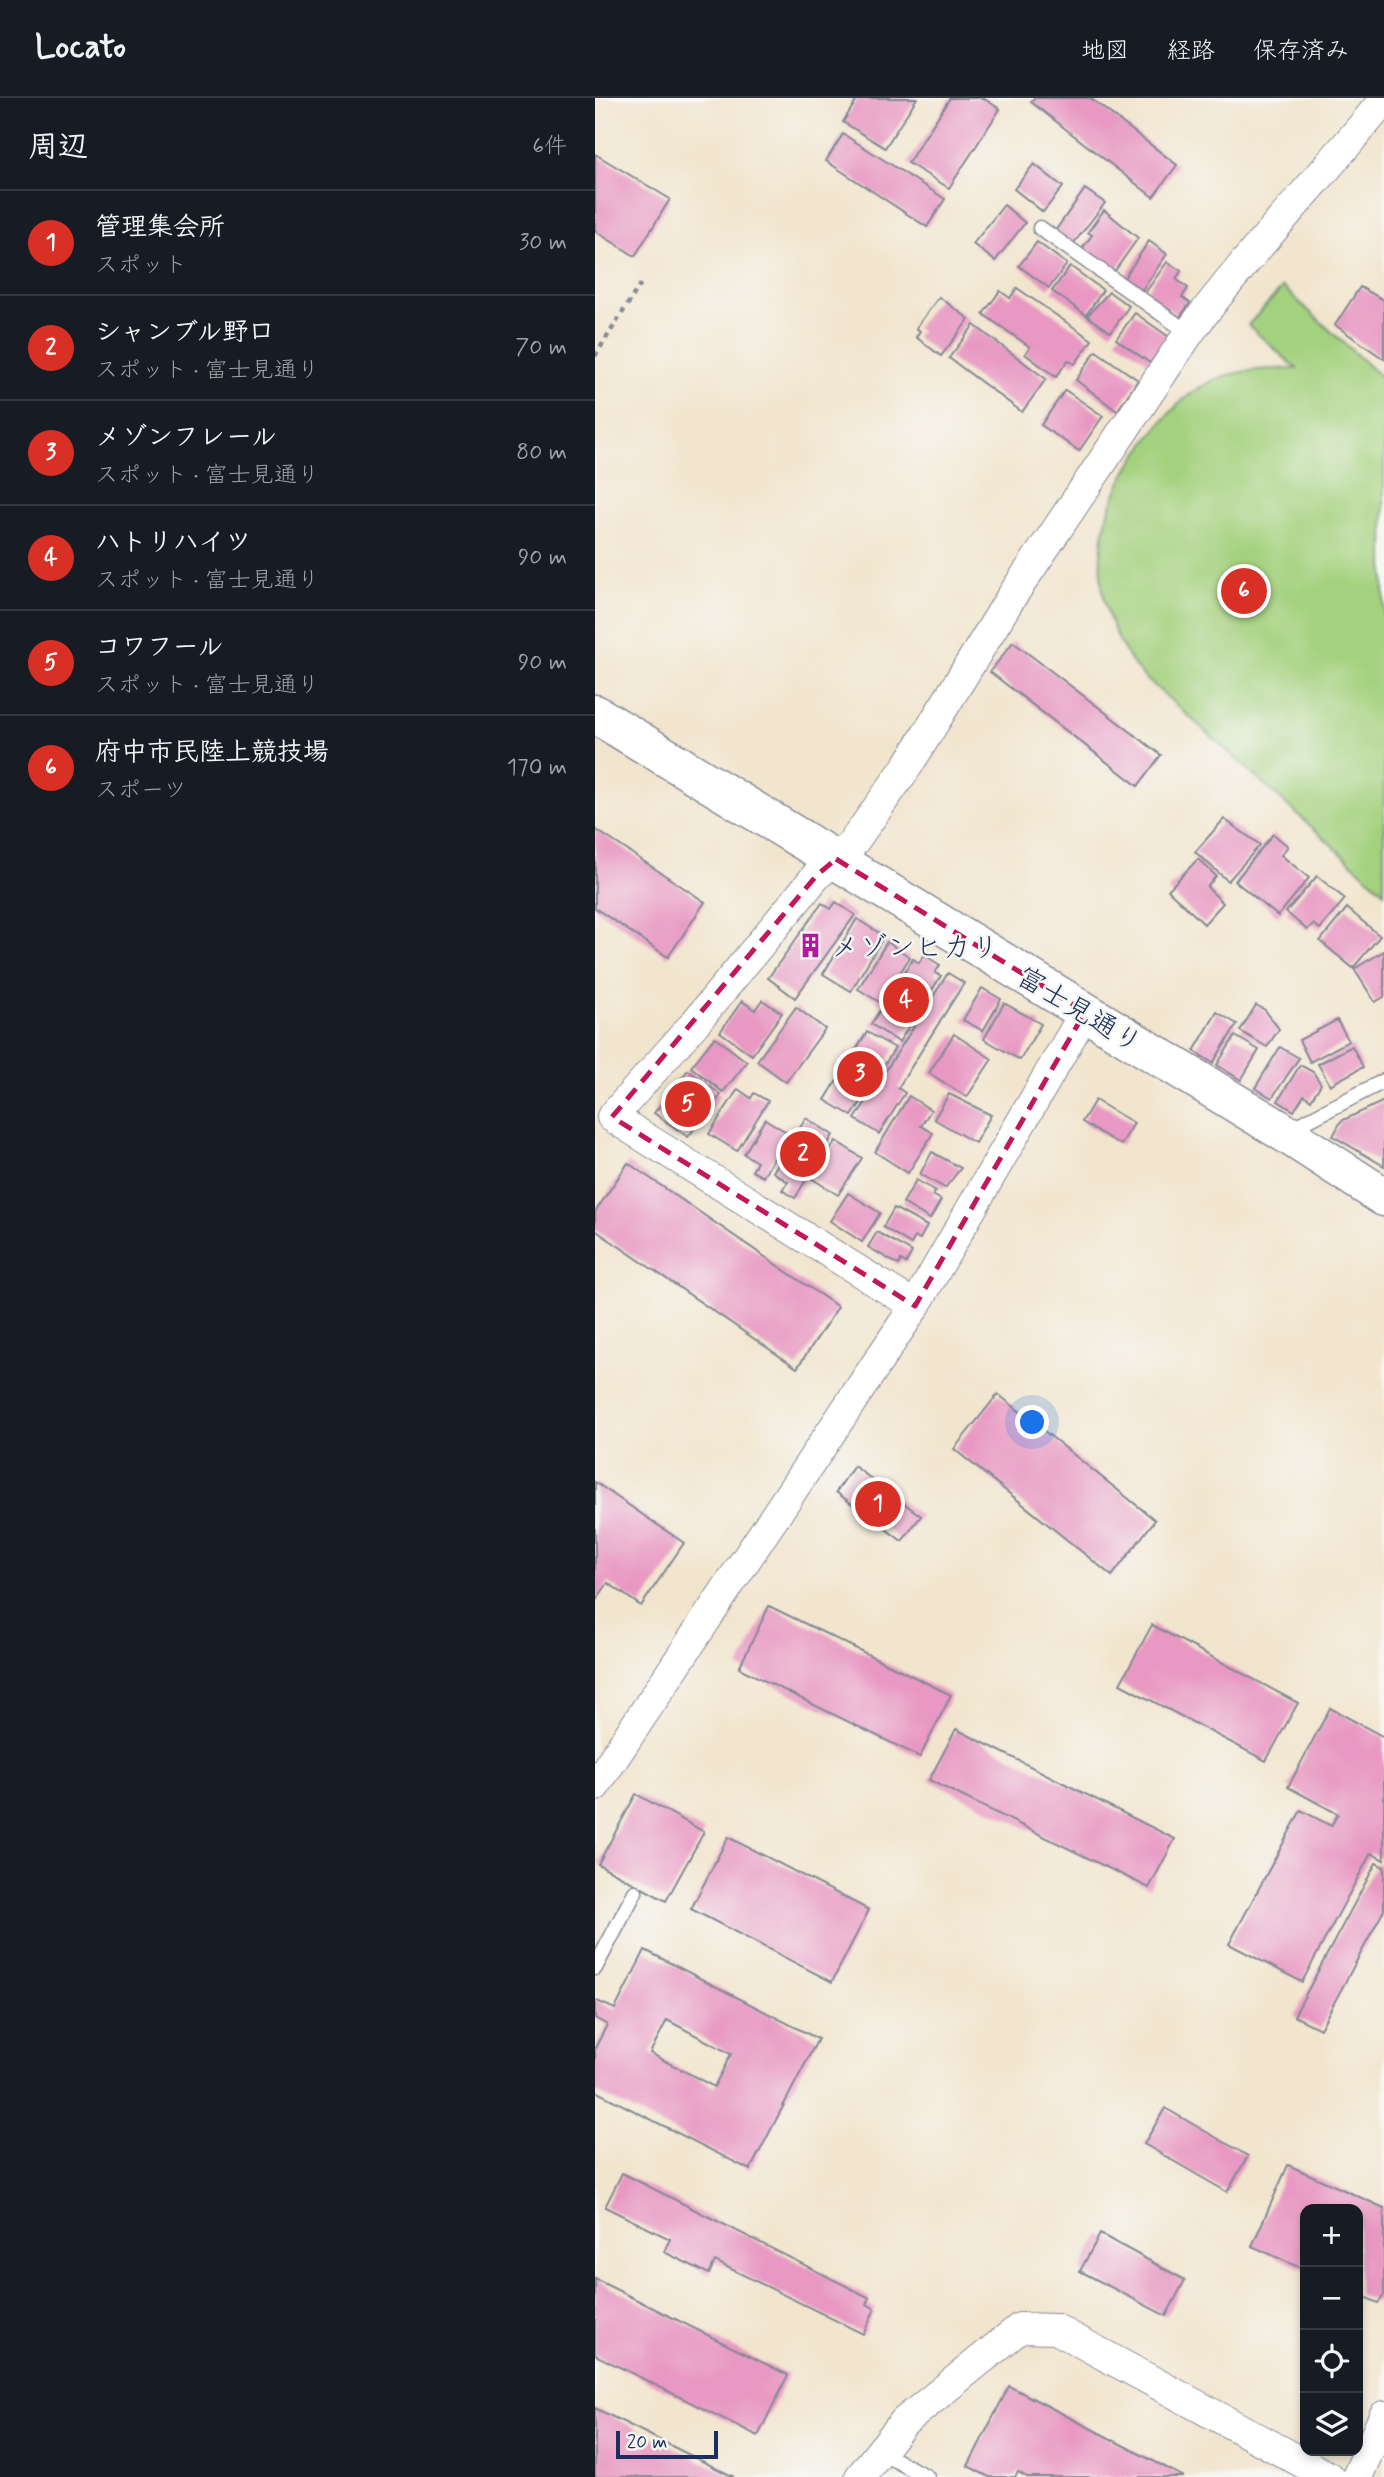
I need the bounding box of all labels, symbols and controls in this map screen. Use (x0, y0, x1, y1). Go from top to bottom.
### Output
text: Locato (35, 26, 126, 70)
text: 地図 (1081, 36, 1129, 67)
text: 経路 (1167, 36, 1215, 67)
text: 保存済み (1253, 36, 1349, 67)
text: 周辺 (28, 128, 88, 167)
text: 6件 (532, 132, 567, 162)
text: 管理集会所 (95, 211, 225, 245)
text: 1 (46, 228, 56, 258)
text: 30 m (519, 228, 567, 258)
text: スポット (95, 251, 187, 281)
text: シャンブル野口 (95, 316, 274, 350)
text: 2 (45, 333, 57, 363)
text: 70 m (515, 333, 567, 363)
text: スポット · 富士見通り (95, 356, 320, 386)
text: メゾンフレール (95, 421, 277, 455)
text: 3 (46, 438, 56, 468)
text: 80 m (516, 438, 567, 468)
text: スポット · 富士見通り (95, 461, 320, 491)
text: ハトリハイツ (95, 526, 251, 560)
text: 4 (44, 543, 58, 573)
text: 90 m (518, 543, 567, 573)
pin: 6 (1221, 565, 1267, 617)
text: スポット · 富士見通り (95, 566, 320, 596)
text: コワフール (95, 631, 223, 665)
text: 5 (44, 648, 58, 678)
text: 90 m (518, 648, 567, 678)
text: スポット · 富士見通り (95, 671, 320, 701)
text: 府中市民陸上競技場 (95, 736, 329, 770)
text: 6 (45, 753, 57, 783)
text: 170 m (507, 753, 567, 783)
text: スポーツ (95, 776, 187, 806)
place label: メゾンヒカリ (831, 930, 999, 967)
building icon: メゾンヒカリ (797, 932, 825, 960)
street label: 富士見通り (1009, 959, 1148, 1063)
pin: 4 (883, 974, 929, 1026)
pin: 3 (837, 1048, 883, 1100)
pin: 5 (665, 1078, 711, 1130)
pin: 2 (780, 1128, 826, 1180)
your location (1015, 1405, 1049, 1439)
pin: 1 (855, 1478, 901, 1530)
map controls (1300, 2204, 1363, 2456)
button: + (1300, 2204, 1363, 2267)
button: − (1300, 2267, 1363, 2330)
button: locate (1300, 2330, 1363, 2393)
button: layers (1300, 2393, 1363, 2456)
scale bar (616, 2428, 717, 2460)
text: 20 m (627, 2430, 667, 2455)

